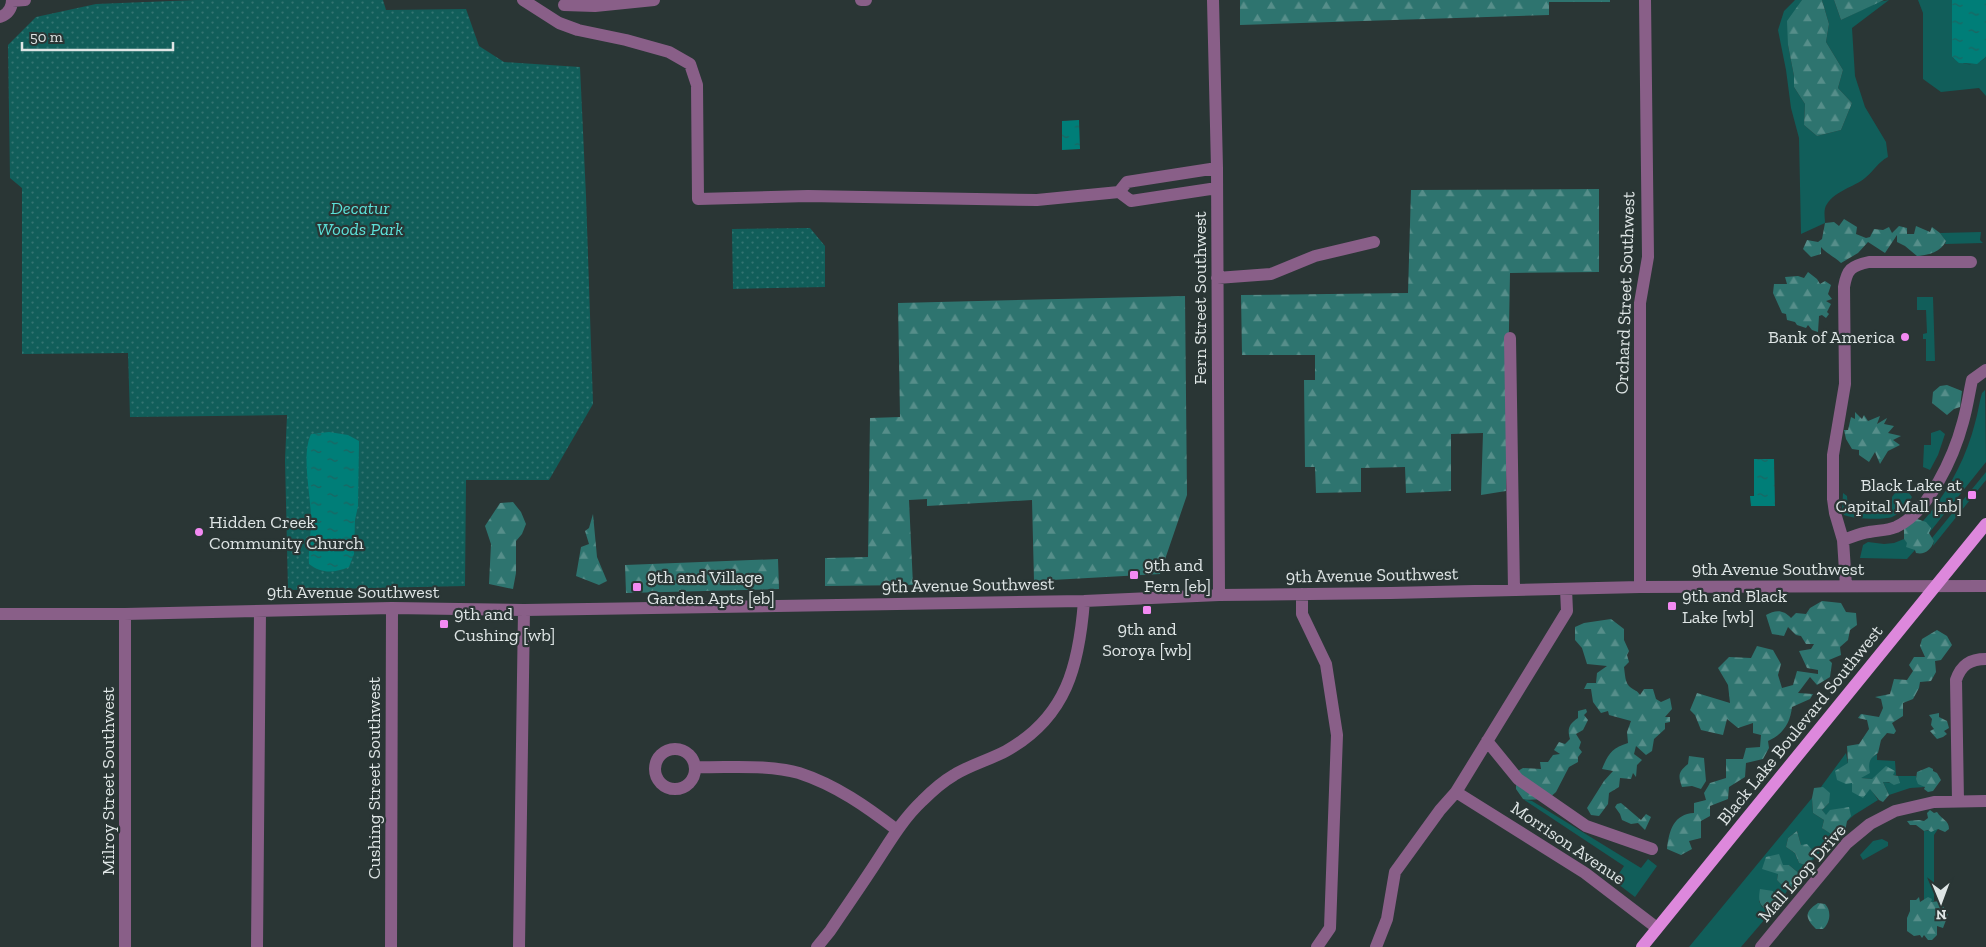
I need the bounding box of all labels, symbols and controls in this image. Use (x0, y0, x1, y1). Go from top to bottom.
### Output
scale bar (22, 20, 174, 52)
text: 50 m (30, 28, 63, 46)
street label: Orchard Street Southwest (1610, 191, 1640, 395)
park label: Decatur Woods Park (317, 197, 403, 240)
street label: Fern Street Southwest (1189, 211, 1211, 385)
place label: Bank of America (1768, 326, 1895, 348)
marker: Bank of America (1899, 331, 1911, 343)
place label: Black Lake at Capital Mall [nb] (1836, 474, 1962, 517)
marker: Black Lake at Capital Mall [nb] (1966, 489, 1978, 501)
place label: Hidden Creek Community Church (209, 511, 364, 554)
marker: Hidden Creek Community Church (193, 526, 205, 538)
place label: 9th and Fern [eb] (1144, 554, 1211, 597)
street label: 9th Avenue Southwest (1692, 558, 1865, 580)
street label: 9th Avenue Southwest (1285, 562, 1459, 588)
place label: 9th and Village Garden Apts [eb] (647, 566, 775, 609)
marker: 9th and Fern [eb] (1128, 569, 1140, 581)
street label: 9th Avenue Southwest (881, 572, 1055, 598)
street label: 9th Avenue Southwest (267, 581, 440, 603)
marker: 9th and Village Garden Apts [eb] (631, 581, 643, 593)
place label: 9th and Black Lake [wb] (1682, 585, 1788, 628)
marker: 9th and Black Lake [wb] (1666, 600, 1678, 612)
place label: 9th and Cushing [wb] (454, 603, 555, 646)
marker: 9th and Soroya [wb] (1141, 604, 1153, 616)
marker: 9th and Cushing [wb] (438, 618, 450, 630)
place label: 9th and Soroya [wb] (1102, 618, 1192, 661)
street label: Black Lake Boulevard Southwest (1713, 620, 1888, 829)
street label: Cushing Street Southwest (363, 676, 385, 879)
street label: Milroy Street Southwest (97, 686, 119, 875)
street label: Morrison Avenue (1507, 797, 1629, 889)
street label: Mall Loop Drive (1753, 819, 1851, 927)
north arrow (1916, 877, 1966, 927)
text: N (1935, 906, 1947, 923)

